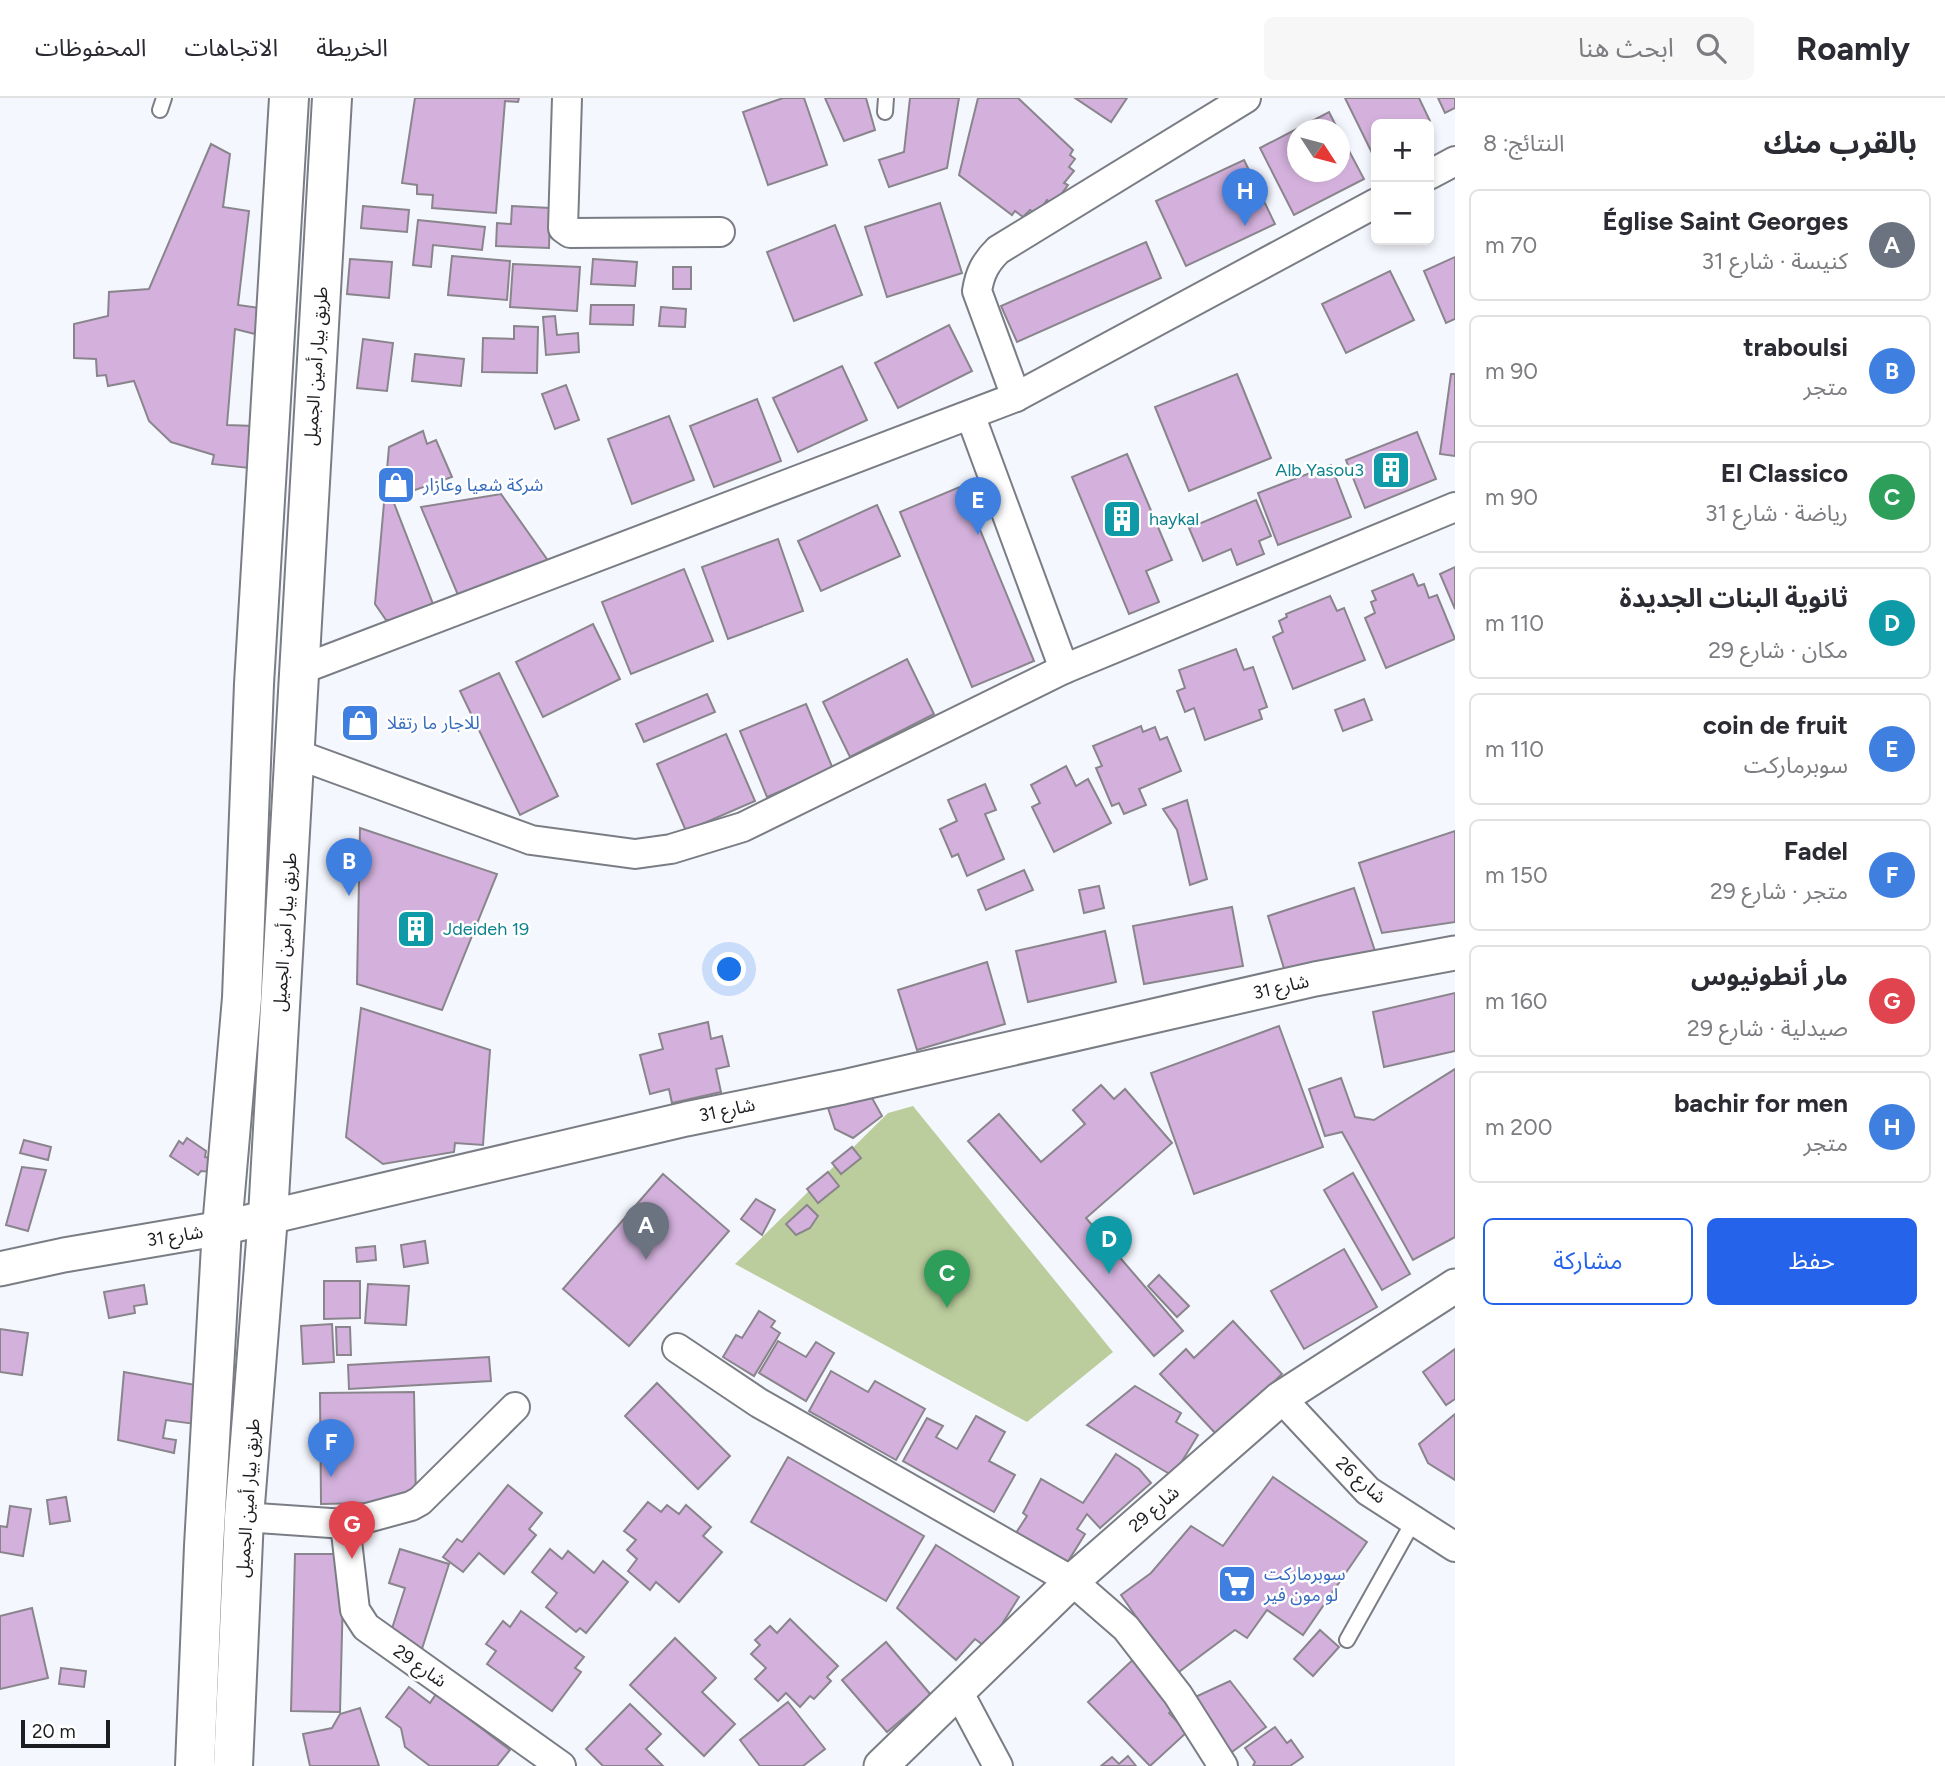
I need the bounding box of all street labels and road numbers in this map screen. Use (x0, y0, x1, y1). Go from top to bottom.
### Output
street label: طريق بيار أمين الجميل (299, 286, 333, 446)
street label: طريق بيار أمين الجميل (268, 852, 302, 1012)
street label: شارع 31 (1251, 970, 1312, 1007)
street label: شارع 31 (697, 1093, 758, 1130)
street label: شارع 31 (145, 1221, 205, 1254)
street label: طريق بيار أمين الجميل (231, 1418, 265, 1578)
street label: شارع 26 (1329, 1452, 1391, 1510)
street label: شارع 29 (1124, 1481, 1186, 1539)
street label: شارع 29 (387, 1640, 451, 1695)

